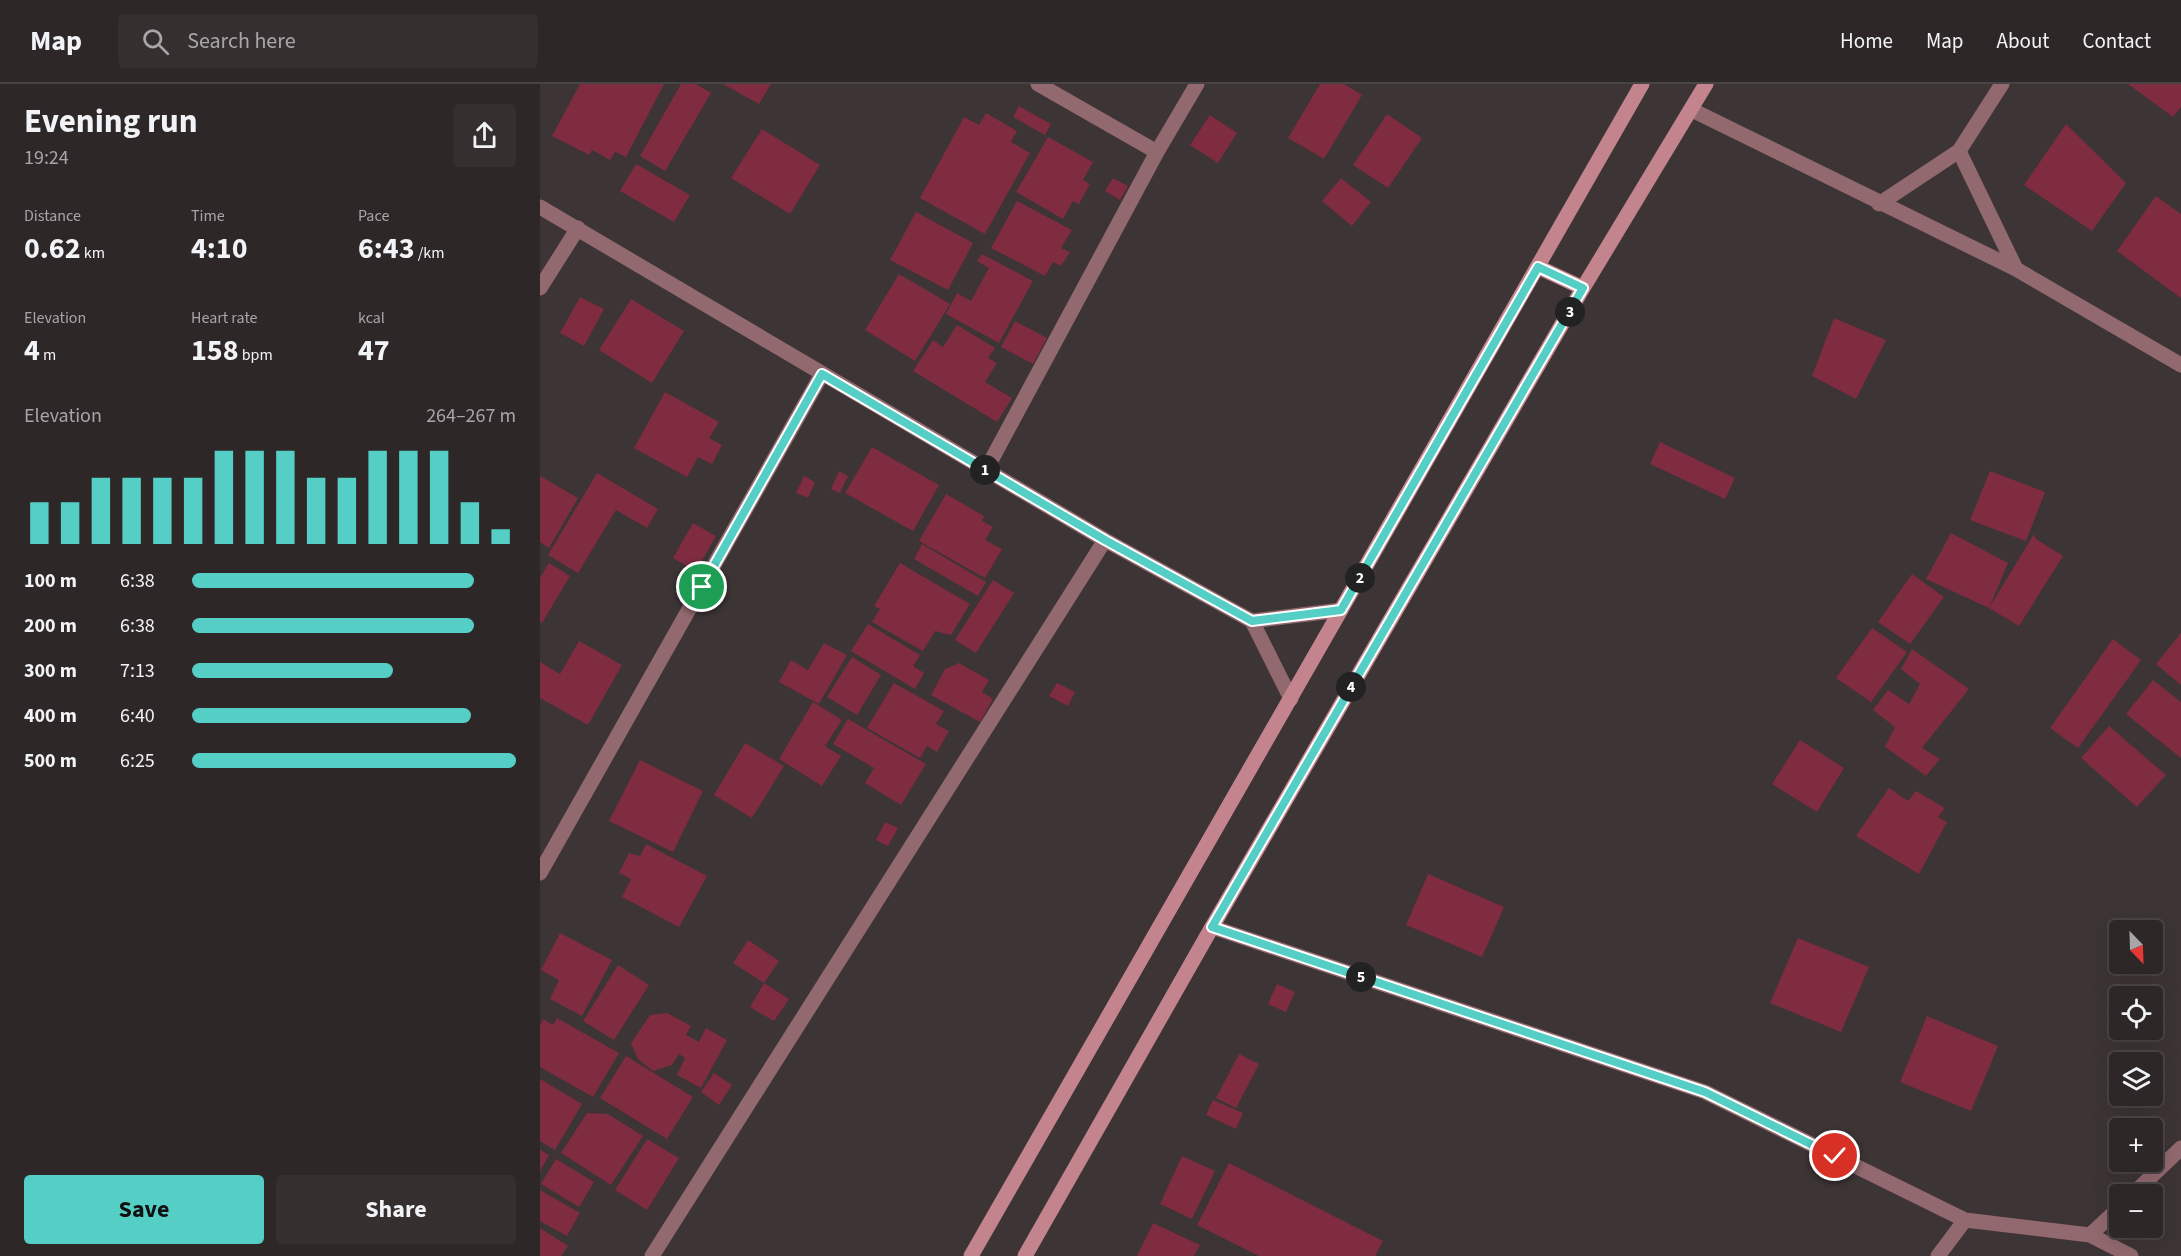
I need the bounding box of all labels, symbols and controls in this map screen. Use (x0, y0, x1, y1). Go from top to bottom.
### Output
search box (118, 14, 538, 68)
text: Map (30, 21, 82, 61)
icon: search (139, 25, 172, 58)
text: Search here (187, 25, 296, 57)
text: Home (1840, 26, 1893, 56)
text: Map (1926, 26, 1964, 56)
text: About (1997, 26, 2049, 56)
text: Contact (2082, 26, 2151, 56)
text: Evening run (24, 98, 198, 145)
button: share (453, 104, 516, 167)
text: 19:24 (24, 144, 69, 172)
text: Distance (24, 205, 81, 227)
text: Time (191, 205, 225, 227)
text: Pace (358, 205, 389, 227)
text: 0.62 (24, 227, 81, 270)
text: 4:10 (191, 227, 248, 270)
text: 6:43 (358, 227, 415, 270)
text: km (81, 242, 105, 264)
text: /km (415, 242, 445, 264)
pin: 3 (1555, 297, 1585, 327)
text: 3 (1566, 301, 1574, 323)
text: Elevation (24, 307, 86, 329)
text: Heart rate (191, 307, 258, 329)
text: kcal (358, 307, 385, 329)
text: 4 (24, 329, 40, 372)
text: 158 (191, 329, 239, 372)
text: 47 (358, 329, 390, 372)
text: m (40, 344, 56, 366)
text: bpm (239, 344, 273, 366)
text: Elevation (24, 402, 102, 430)
text: 264–267 m (426, 402, 516, 430)
pin: 1 (970, 455, 1000, 485)
text: 1 (981, 459, 989, 481)
pin (676, 561, 727, 612)
pin: 2 (1345, 563, 1375, 593)
text: 100 m (24, 567, 77, 595)
text: 6:38 (120, 567, 155, 595)
text: 2 (1356, 567, 1364, 589)
icon: arrive (685, 570, 718, 603)
text: 200 m (24, 612, 77, 640)
text: 6:38 (120, 612, 155, 640)
text: 300 m (24, 657, 77, 685)
text: 7:13 (120, 657, 155, 685)
pin: 4 (1336, 672, 1366, 702)
text: 4 (1347, 676, 1355, 698)
text: 400 m (24, 702, 77, 730)
text: 6:40 (120, 702, 155, 730)
text: 500 m (24, 747, 77, 775)
text: 6:25 (120, 747, 155, 775)
north arrow (2109, 920, 2163, 974)
map controls (2109, 920, 2163, 1238)
pin: 5 (1346, 962, 1376, 992)
text: 5 (1357, 966, 1365, 988)
button: locate (2109, 986, 2163, 1040)
button: layers (2109, 1052, 2163, 1106)
button: + (2109, 1118, 2163, 1172)
pin (1809, 1130, 1860, 1181)
icon: check (1818, 1139, 1851, 1172)
button: Save (24, 1175, 264, 1244)
button: Share (276, 1175, 516, 1244)
button: − (2109, 1184, 2163, 1238)

